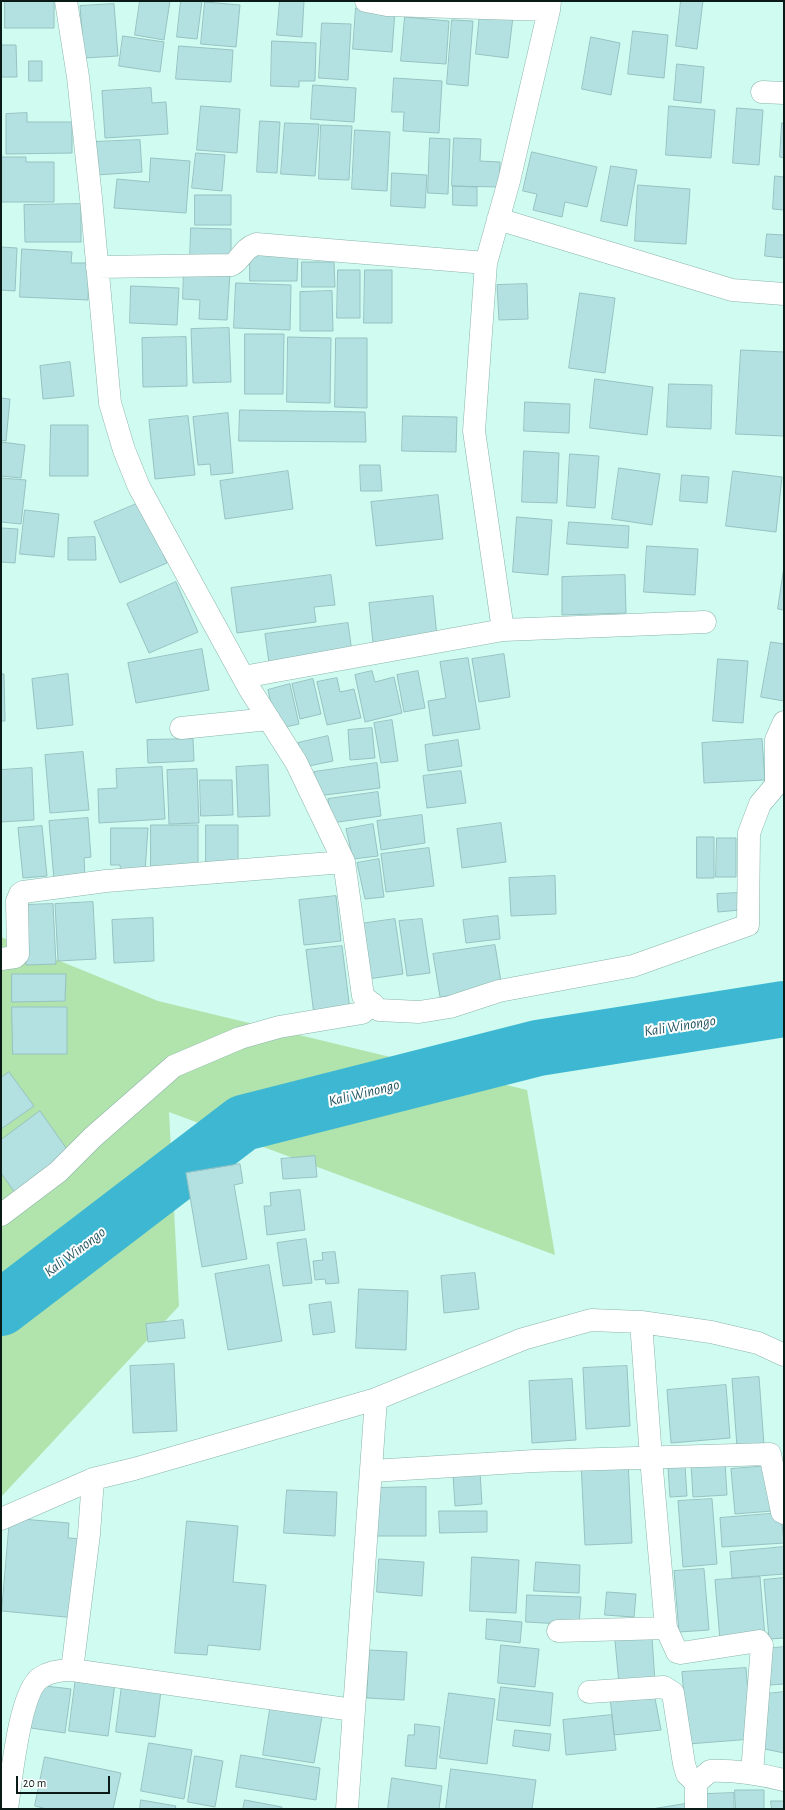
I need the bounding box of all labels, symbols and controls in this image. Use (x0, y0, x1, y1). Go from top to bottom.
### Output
water label: Kali Winongo (643, 1011, 717, 1041)
water label: Kali Winongo (327, 1076, 401, 1110)
water label: Kali Winongo (41, 1223, 109, 1281)
scale bar (18, 1768, 112, 1794)
text: 20 m (23, 1777, 46, 1789)

